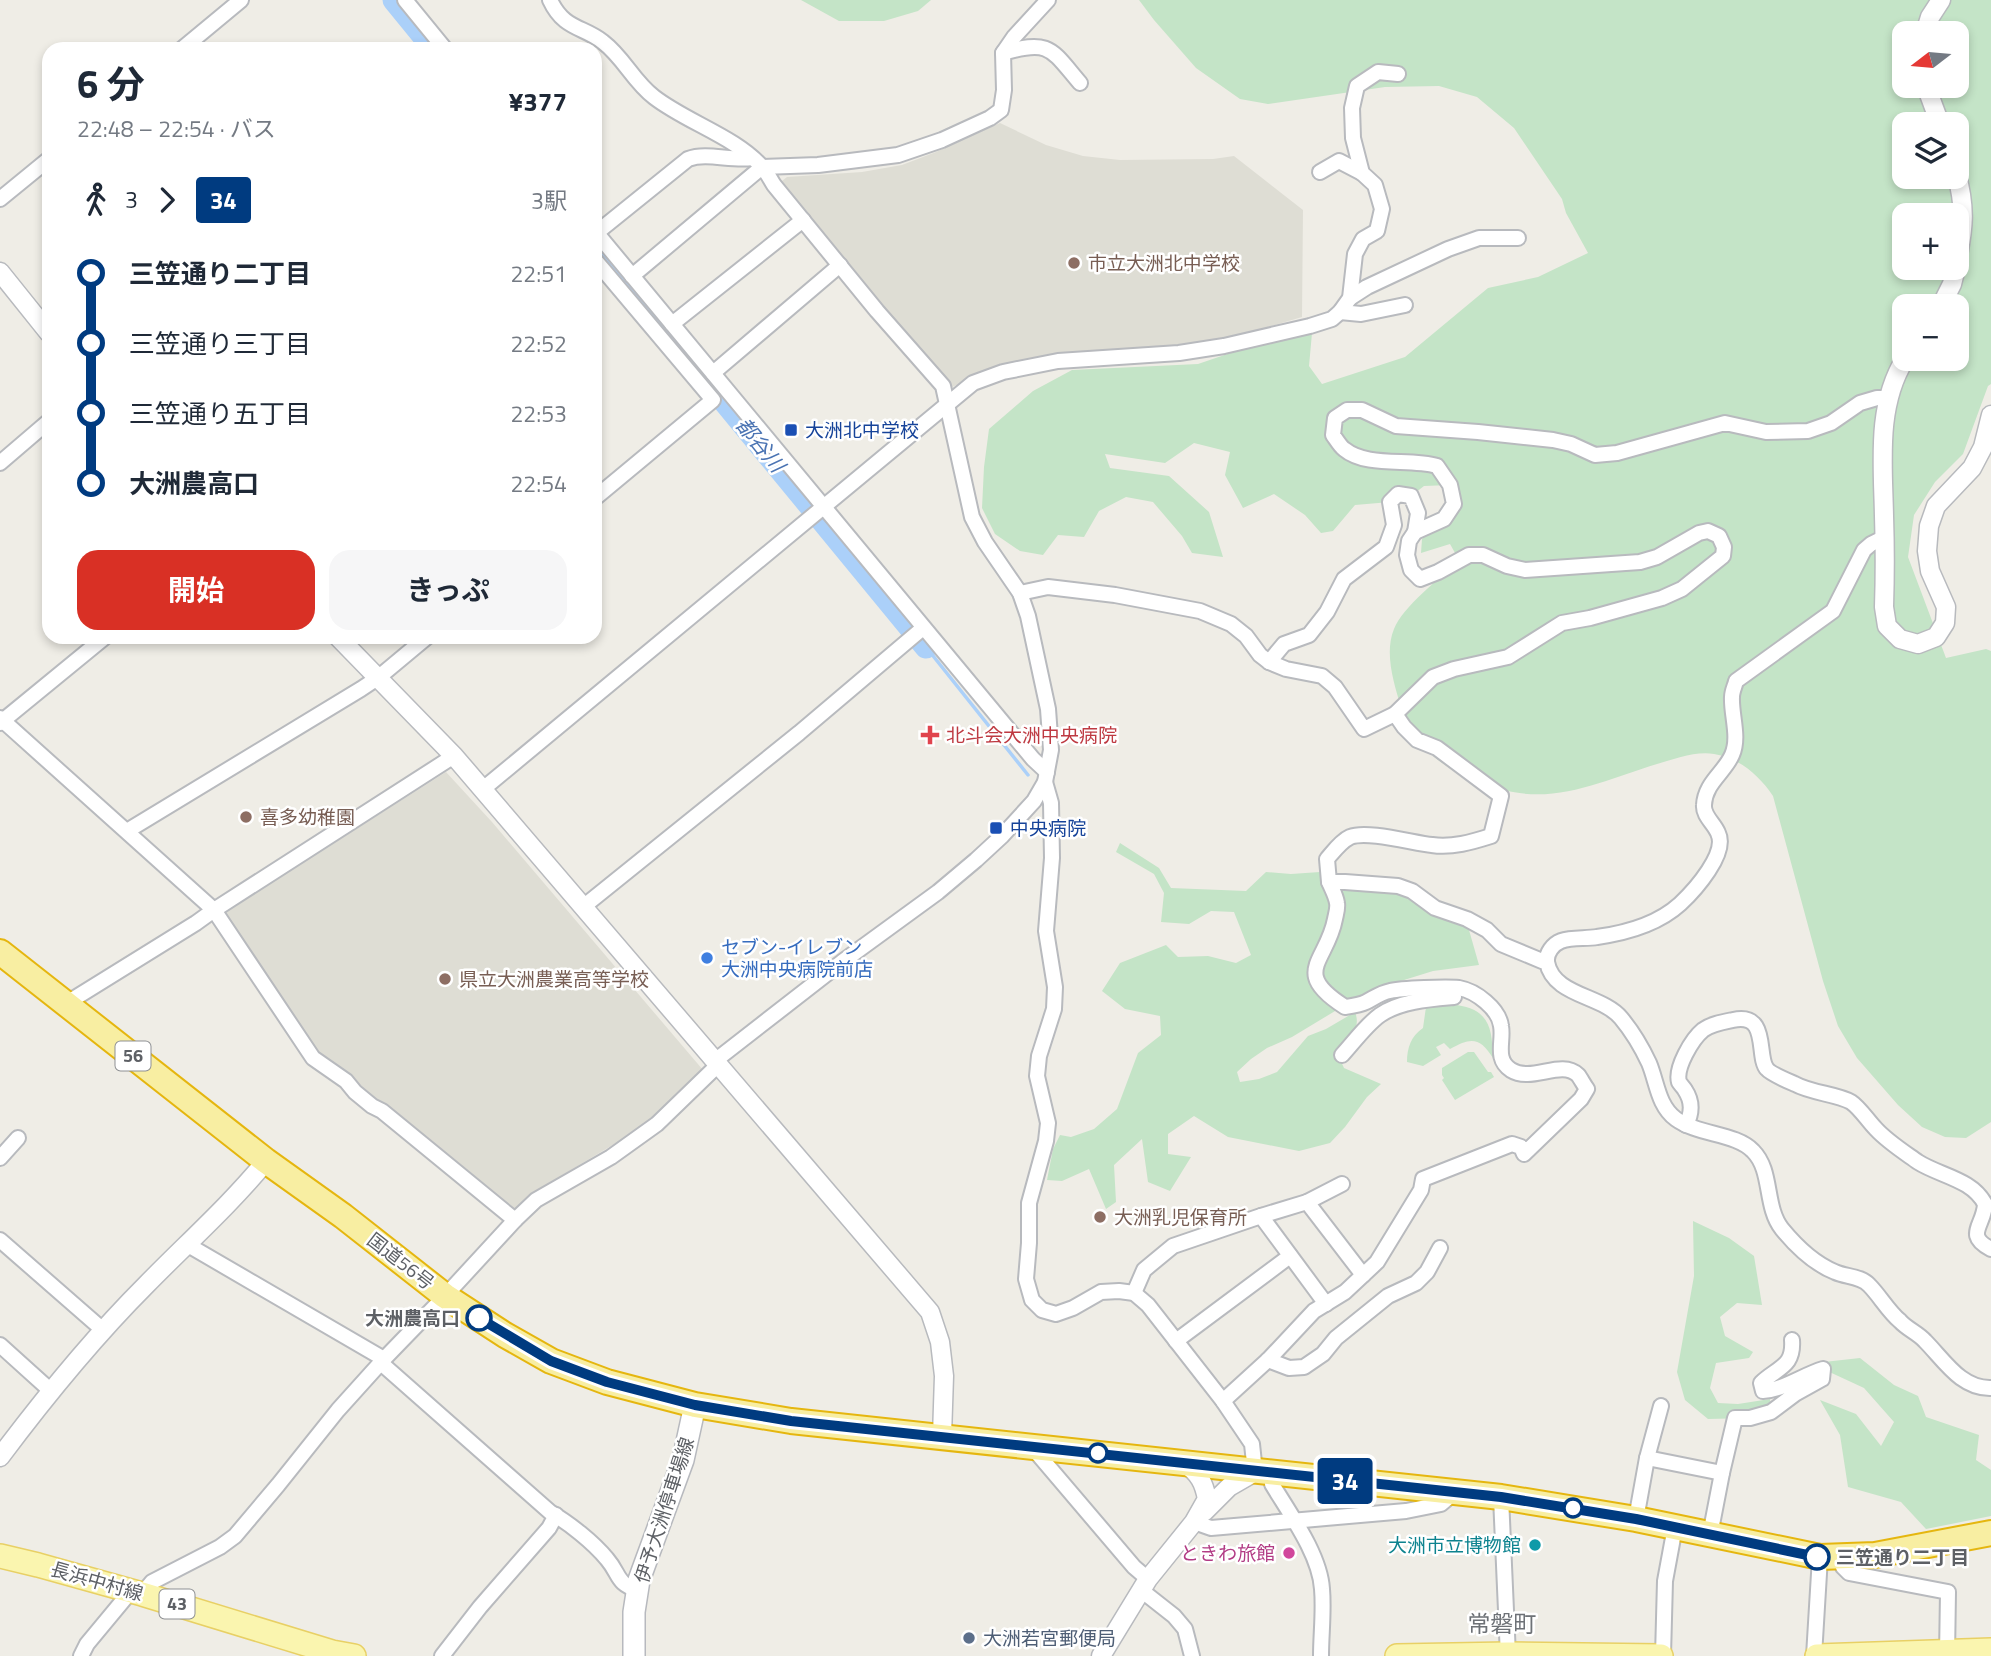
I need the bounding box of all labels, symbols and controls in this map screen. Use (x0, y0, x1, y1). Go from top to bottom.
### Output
north arrow (1892, 21, 1969, 98)
map controls (1892, 21, 1969, 371)
text: 6 分 (77, 55, 145, 113)
text: ¥377 (509, 82, 567, 121)
text: 22:48 – 22:54 · バス (77, 111, 276, 146)
button: layers (1892, 112, 1969, 189)
icon: walk (77, 181, 115, 219)
icon: forward (148, 181, 186, 219)
text: 3 (125, 182, 138, 217)
text: 34 (210, 182, 237, 218)
text: 3駅 (531, 183, 567, 218)
button: + (1892, 203, 1969, 280)
place label: 市立大洲北中学校 (1088, 248, 1240, 277)
text: 三笠通り二丁目 (129, 254, 311, 293)
marker: 市立大洲北中学校 (1066, 255, 1082, 271)
text: 22:51 (510, 256, 567, 291)
button: − (1892, 294, 1969, 371)
text: 三笠通り三丁目 (129, 324, 311, 363)
text: 22:52 (510, 326, 567, 361)
text: 三笠通り五丁目 (129, 394, 311, 433)
text: 22:53 (510, 396, 567, 431)
water label: 都谷川 (729, 410, 794, 480)
place label: 大洲北中学校 (805, 415, 919, 444)
marker: 大洲北中学校 (783, 422, 799, 438)
text: 大洲農高口 (129, 464, 259, 503)
text: 22:54 (510, 466, 567, 501)
button: 開始 (77, 550, 315, 630)
button: きっぷ (329, 550, 567, 630)
place label: 北斗会大洲中央病院 (946, 720, 1117, 749)
marker: 北斗会大洲中央病院 (920, 725, 940, 745)
place label: 喜多幼稚園 (260, 802, 355, 831)
marker: 喜多幼稚園 (238, 809, 254, 825)
place label: 中央病院 (1010, 813, 1086, 842)
marker: 中央病院 (988, 820, 1004, 836)
place label: セブン-イレブン 大洲中央病院前店 (721, 932, 873, 983)
marker: セブン-イレブン 大洲中央病院前店 (699, 950, 715, 966)
place label: 県立大洲農業高等学校 (459, 964, 649, 993)
marker: 県立大洲農業高等学校 (437, 971, 453, 987)
road number: 56 (116, 1042, 150, 1070)
place label: 大洲乳児保育所 (1114, 1202, 1247, 1231)
marker: 大洲乳児保育所 (1092, 1209, 1108, 1225)
street label: 国道56号 (362, 1225, 441, 1296)
place label: 大洲農高口 (365, 1303, 460, 1332)
marker: 大洲農高口 (466, 1305, 492, 1331)
street label: 伊予大洲停車場線 (626, 1433, 701, 1587)
unlabelled marker (1088, 1443, 1108, 1463)
line badge: 34 (1314, 1458, 1376, 1504)
text: 34 (1332, 1463, 1358, 1499)
unlabelled marker (1563, 1498, 1583, 1518)
place label: 大洲市立博物館 (1388, 1530, 1521, 1559)
marker: 大洲市立博物館 (1527, 1537, 1543, 1553)
place label: ときわ旅館 (1180, 1538, 1275, 1567)
place label: 三笠通り二丁目 (1836, 1542, 1969, 1571)
marker: 三笠通り二丁目 (1804, 1544, 1830, 1570)
marker: ときわ旅館 (1281, 1545, 1297, 1561)
street label: 長浜中村線 (47, 1553, 147, 1608)
road number: 43 (160, 1590, 194, 1618)
district label: 常磐町 (1468, 1606, 1537, 1641)
place label: 大洲若宮郵便局 (983, 1623, 1116, 1652)
marker: 大洲若宮郵便局 (961, 1630, 977, 1646)

